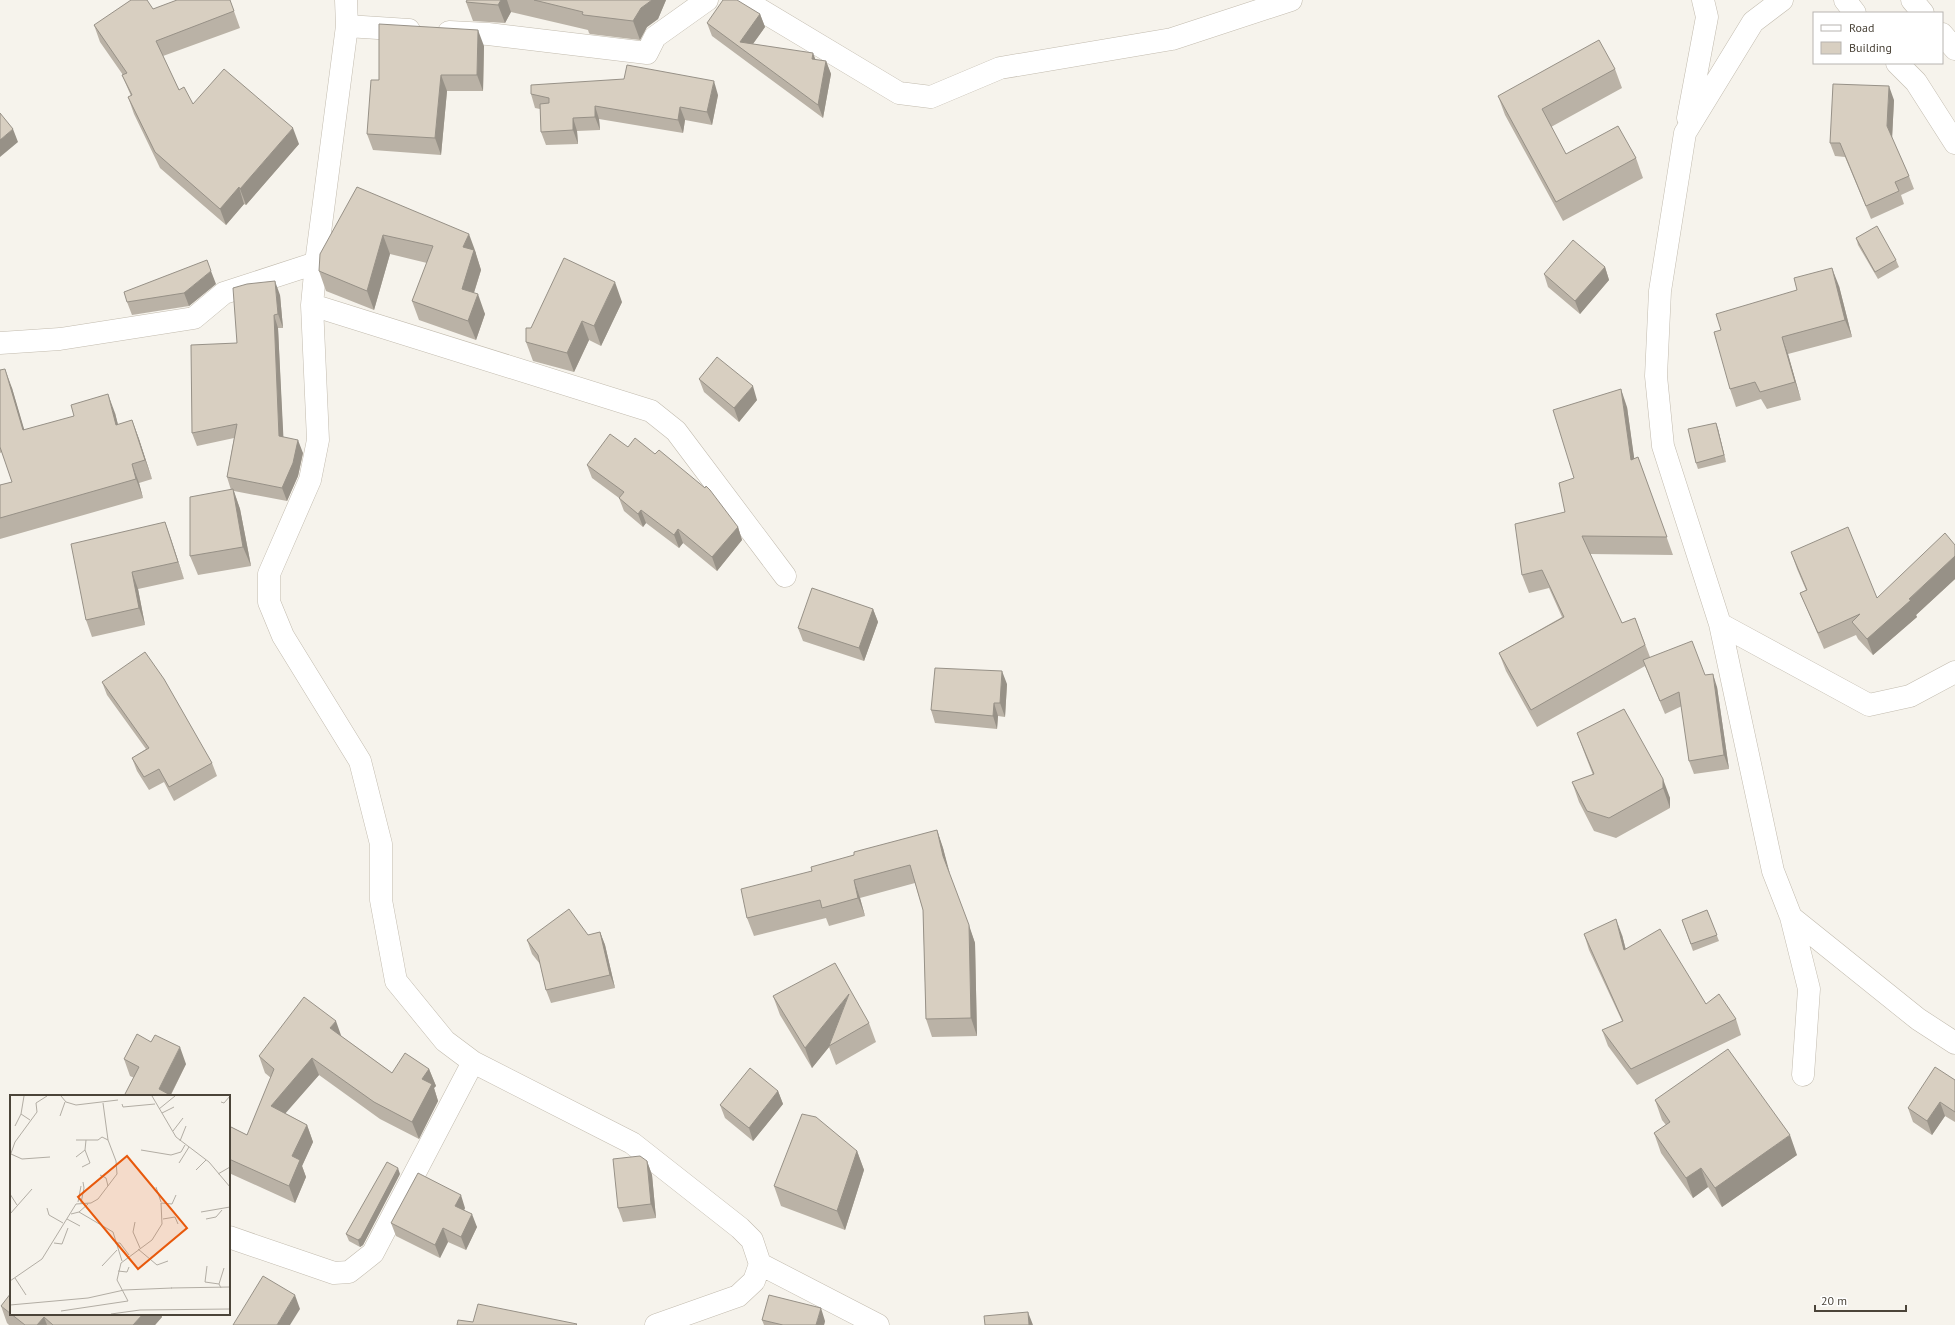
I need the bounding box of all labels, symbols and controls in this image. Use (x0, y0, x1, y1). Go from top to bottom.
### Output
legend (1813, 12, 1943, 64)
text: Road (1849, 20, 1874, 35)
text: Building (1849, 40, 1892, 55)
inset map (10, 1095, 230, 1315)
scale bar (1815, 1287, 1906, 1313)
text: 20 m (1821, 1293, 1847, 1308)

